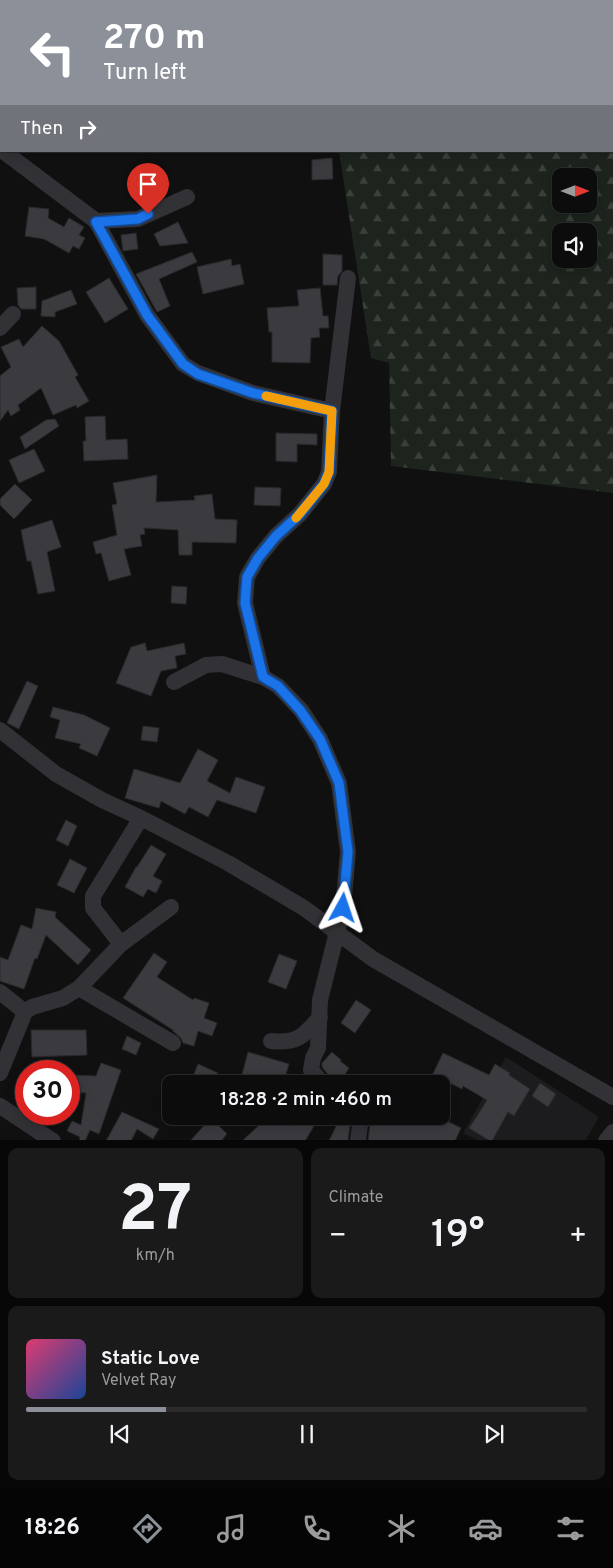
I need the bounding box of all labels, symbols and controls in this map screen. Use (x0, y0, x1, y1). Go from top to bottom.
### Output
text: 270 m (103, 17, 205, 61)
icon: left (20, 20, 85, 85)
text: Turn left (103, 60, 186, 87)
icon: right (73, 115, 101, 143)
text: Then (20, 117, 63, 141)
pin (127, 163, 169, 214)
north arrow (552, 168, 598, 212)
map controls (552, 168, 597, 268)
icon: arrive (134, 170, 162, 198)
button: sound (552, 223, 597, 268)
position arrow (316, 881, 368, 933)
speed limit sign: 30 (15, 1060, 80, 1125)
text: 18:28 · 2 min · 460 m (220, 1088, 392, 1112)
text: 27 (118, 1172, 192, 1254)
text: Climate (329, 1188, 383, 1208)
text: 19° (431, 1212, 485, 1261)
text: − (329, 1219, 347, 1255)
text: + (569, 1219, 587, 1255)
text: km/h (136, 1246, 175, 1266)
text: Static Love (101, 1347, 200, 1371)
text: Velvet Ray (101, 1371, 176, 1391)
icon: previous (106, 1420, 134, 1448)
icon: pause (293, 1420, 321, 1448)
icon: next (480, 1420, 508, 1448)
icon: directions (130, 1511, 165, 1546)
icon: music (214, 1511, 249, 1546)
icon: phone (299, 1511, 334, 1546)
icon: climate (384, 1511, 419, 1546)
icon: car (468, 1511, 503, 1546)
icon: filters (553, 1511, 588, 1546)
text: 18:26 (25, 1515, 80, 1542)

